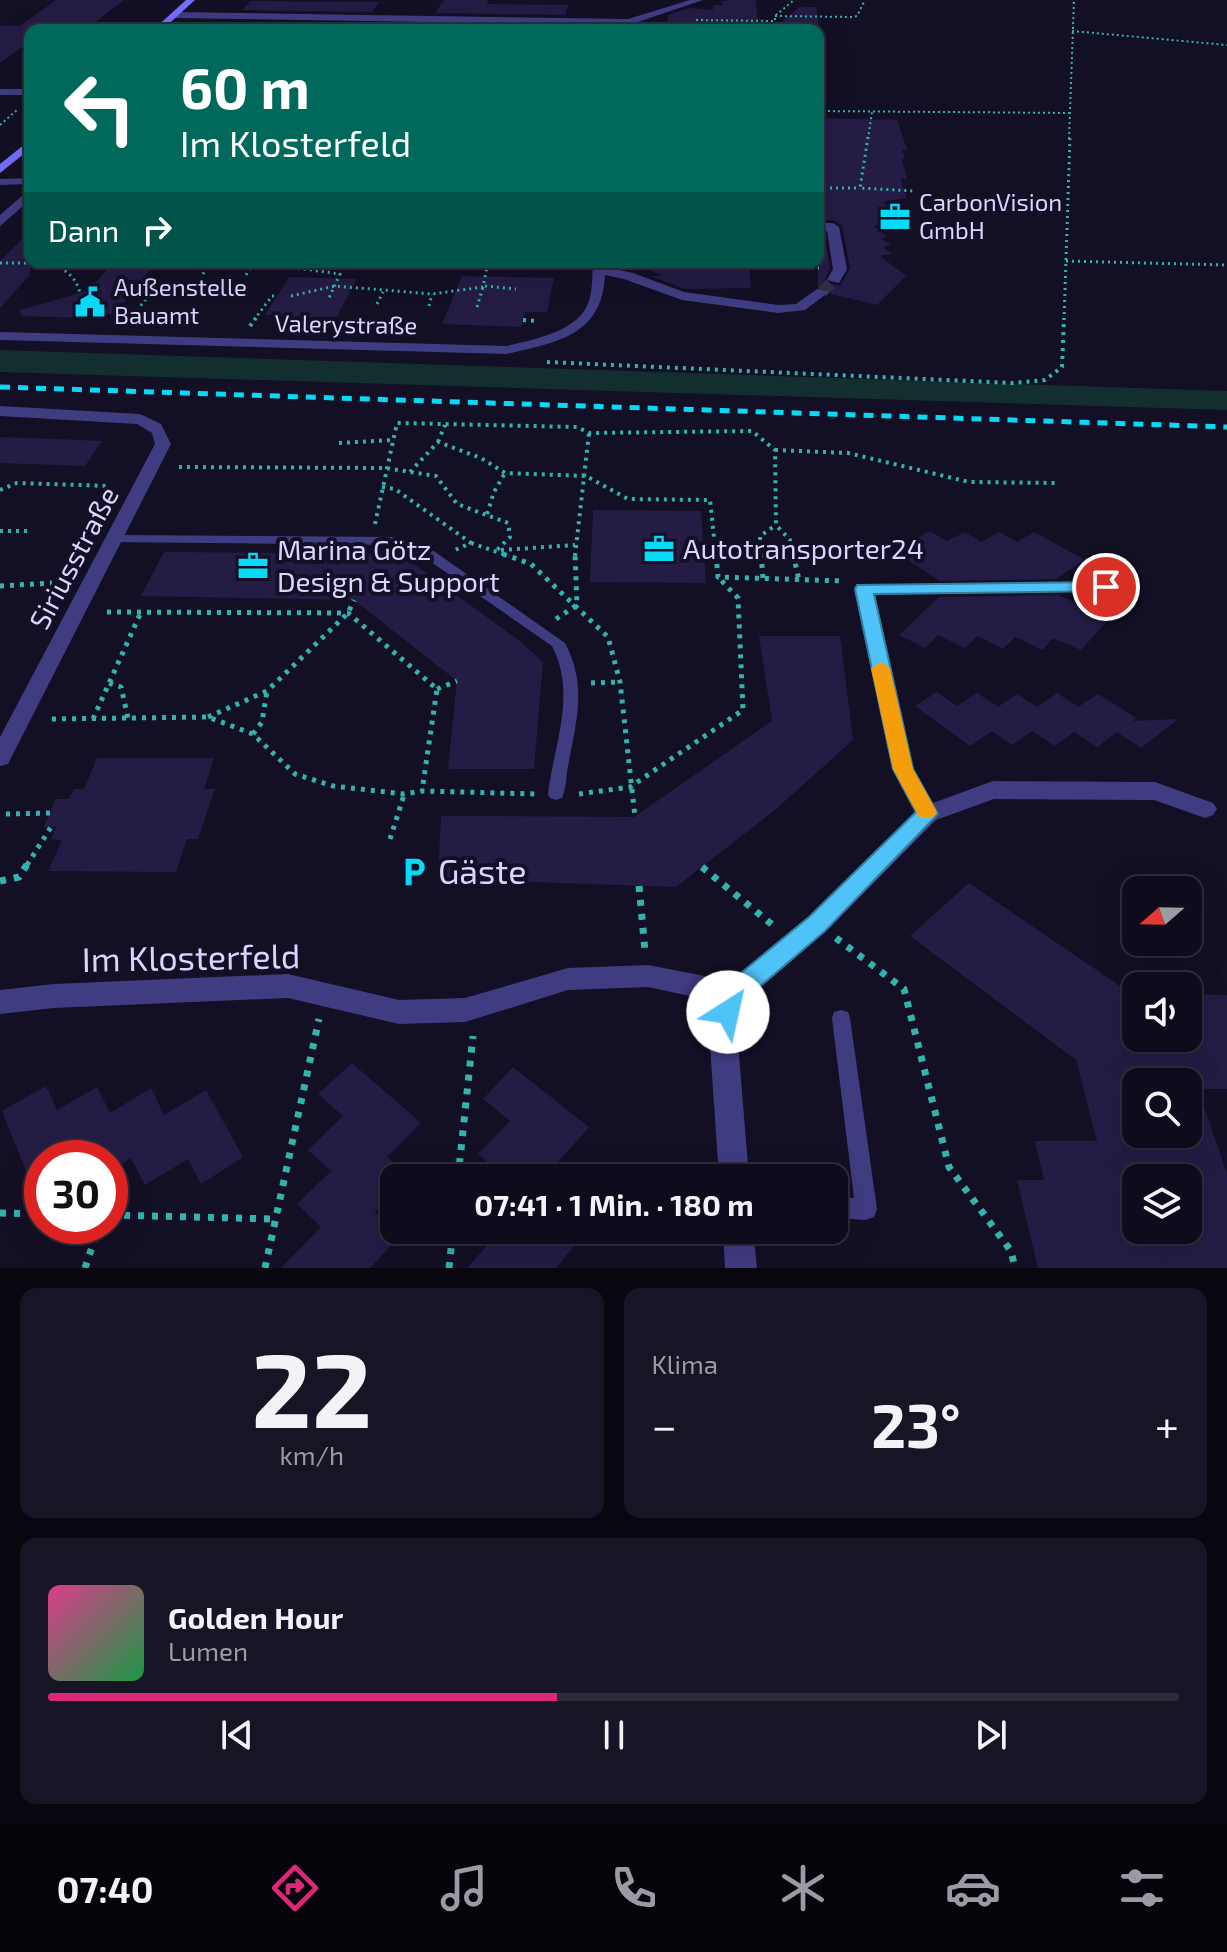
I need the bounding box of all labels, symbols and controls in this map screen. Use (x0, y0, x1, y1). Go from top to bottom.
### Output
text: 60 m (180, 53, 310, 120)
icon: left (48, 56, 152, 160)
text: Im Klosterfeld (180, 121, 411, 164)
place label: CarbonVision GmbH (919, 187, 1062, 244)
office icon: CarbonVision GmbH (878, 200, 912, 234)
icon: right (135, 208, 179, 252)
text: Dann (48, 212, 119, 248)
place label: Außenstelle Bauamt (114, 272, 247, 329)
public building icon: Außenstelle Bauamt (73, 285, 107, 319)
street label: Valerystraße (274, 308, 418, 339)
street label: Siriusstraße (21, 480, 125, 635)
place label: Autotransporter24 (683, 531, 924, 565)
place label: Marina Götz Design & Support (277, 532, 500, 598)
office icon: Autotransporter24 (642, 532, 676, 566)
office icon: Marina Götz Design & Support (236, 549, 270, 583)
pin (1072, 553, 1140, 621)
icon: arrive (1084, 565, 1128, 609)
place label: Gäste (438, 850, 527, 891)
parking icon: Gäste (397, 855, 431, 889)
north arrow (1122, 876, 1202, 956)
map controls (1122, 876, 1202, 1244)
street label: Im Klosterfeld (81, 934, 301, 979)
position arrow (686, 970, 770, 1054)
button: sound (1122, 972, 1202, 1052)
button: search (1122, 1068, 1202, 1148)
speed limit sign: 30 (24, 1140, 128, 1244)
button: layers (1122, 1164, 1202, 1244)
text: 07:41 · 1 Min. · 180 m (474, 1186, 754, 1222)
text: 22 (251, 1324, 372, 1449)
text: Klima (652, 1348, 718, 1379)
text: 23° (871, 1388, 961, 1460)
text: − (652, 1398, 677, 1451)
text: + (1155, 1398, 1179, 1451)
text: km/h (279, 1439, 344, 1470)
text: Golden Hour (168, 1599, 343, 1635)
text: Lumen (168, 1635, 248, 1666)
icon: previous (215, 1713, 259, 1757)
icon: pause (592, 1713, 636, 1757)
icon: next (969, 1713, 1013, 1757)
icon: directions (267, 1860, 323, 1916)
icon: music (436, 1860, 492, 1916)
icon: phone (606, 1860, 662, 1916)
icon: climate (775, 1860, 831, 1916)
icon: car (945, 1860, 1001, 1916)
icon: filters (1114, 1860, 1170, 1916)
text: 07:40 (57, 1867, 153, 1910)

